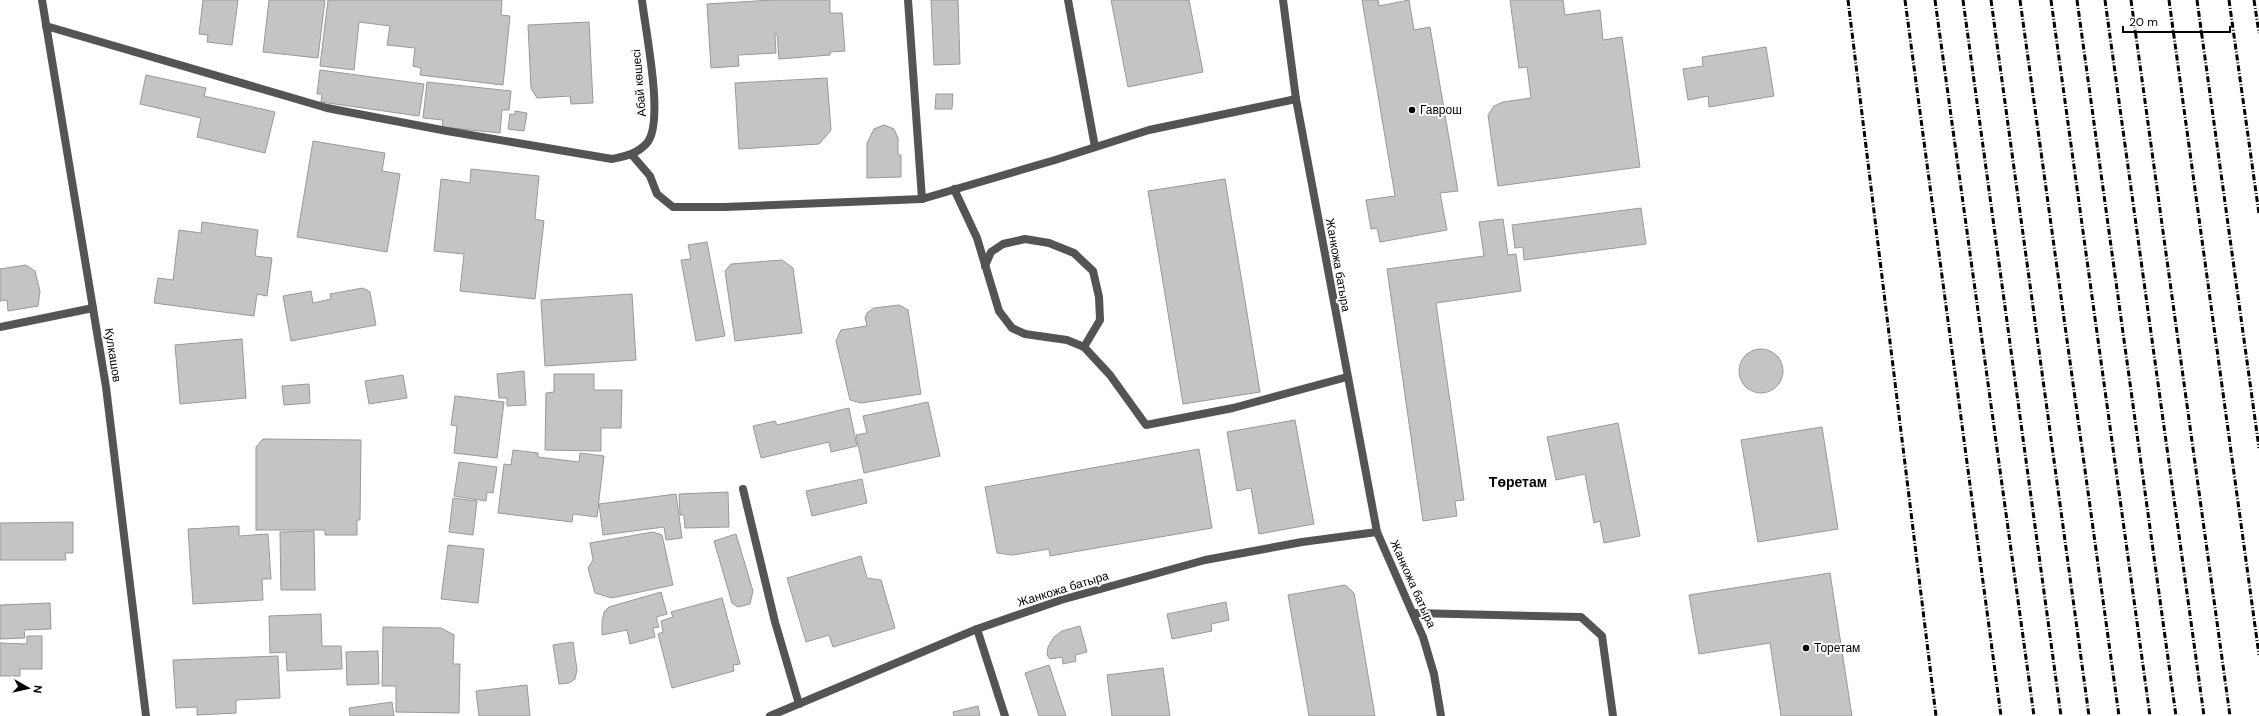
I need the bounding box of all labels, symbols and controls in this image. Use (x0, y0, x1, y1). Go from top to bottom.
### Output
scale bar (2123, 8, 2230, 34)
text: 20 m (2129, 14, 2158, 30)
street label: Абай көшесі (628, 48, 650, 118)
place label: Гаврош (1420, 102, 1462, 118)
marker: Гаврош (1407, 105, 1417, 115)
street label: Жанкожа батыра (1322, 217, 1354, 313)
street label: Кулкашов (101, 327, 125, 383)
district label: Төретам (1489, 473, 1547, 491)
street label: Жанкожа батыра (1386, 537, 1440, 631)
street label: Жанкожа батыра (1015, 567, 1111, 611)
place label: Торетам (1814, 640, 1860, 656)
marker: Торетам (1801, 643, 1811, 653)
north arrow (8, 668, 48, 708)
text: N (30, 684, 45, 694)

